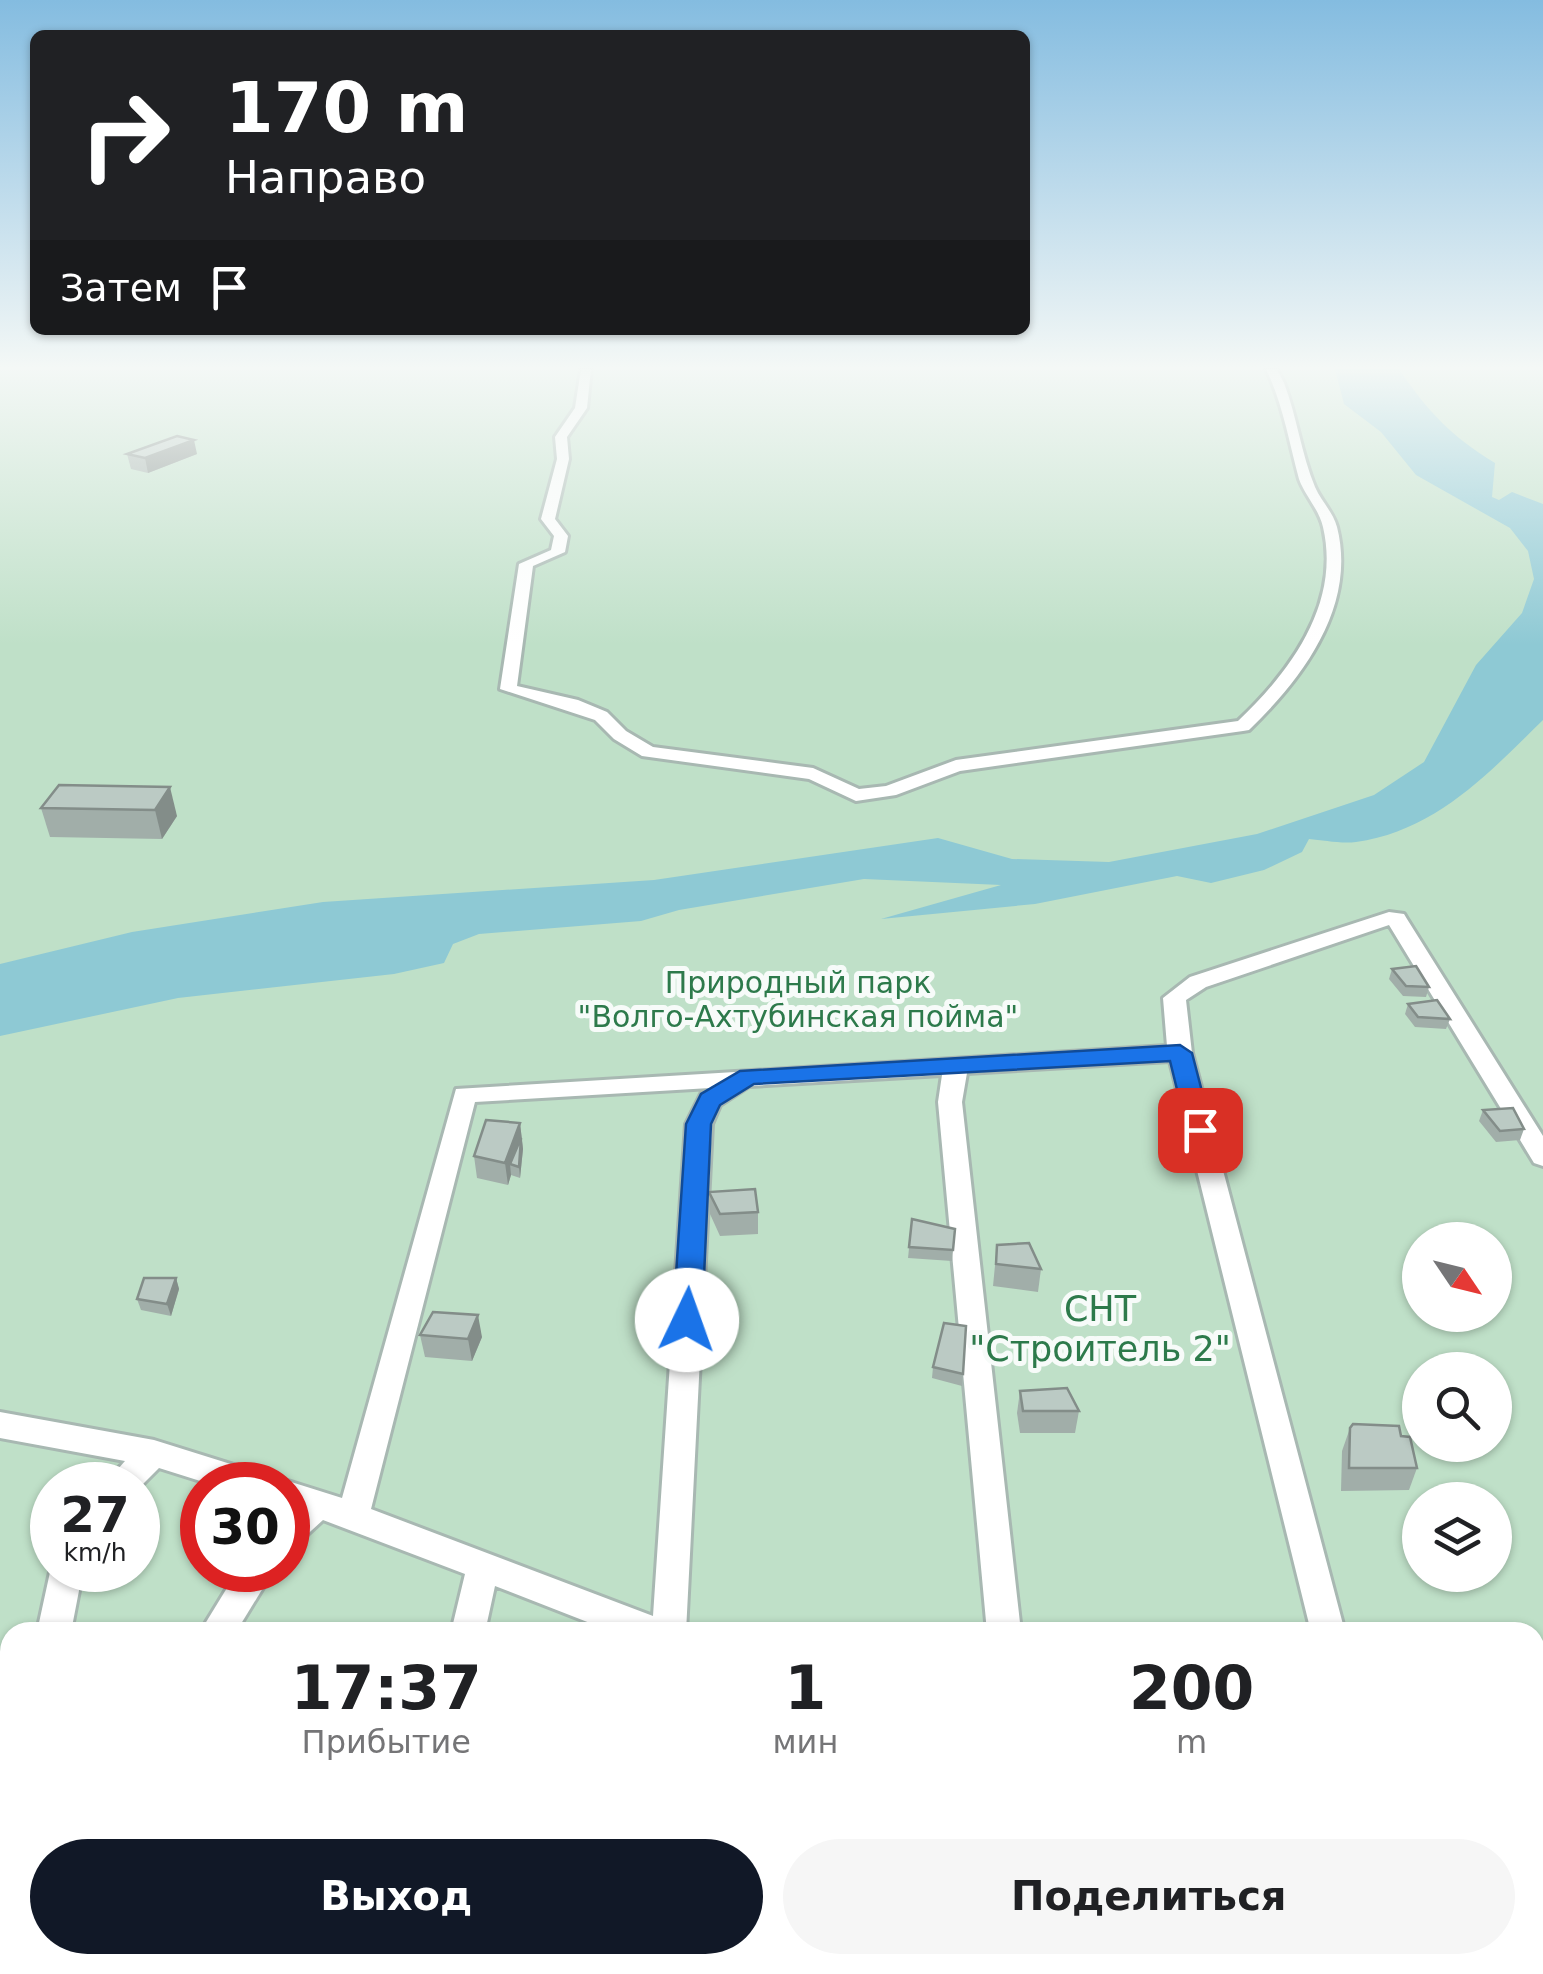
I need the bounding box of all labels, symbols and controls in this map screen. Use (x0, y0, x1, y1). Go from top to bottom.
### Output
text: 170 m (225, 67, 468, 149)
icon: right (60, 70, 190, 200)
text: Направо (225, 151, 426, 204)
icon: arrive (202, 260, 257, 315)
text: Затем (60, 266, 182, 310)
park label: Природный парк "Волго-Ахтубинская пойма" (578, 965, 1018, 1034)
pin (1158, 1088, 1243, 1173)
icon: arrive (1173, 1103, 1228, 1158)
north arrow (1402, 1222, 1512, 1332)
map controls (1402, 1222, 1512, 1592)
position arrow (635, 1268, 739, 1372)
park label: СНТ "Строитель 2" (969, 1289, 1231, 1369)
button: search (1402, 1352, 1512, 1462)
speed limit sign: 30 (180, 1462, 310, 1592)
button: layers (1402, 1482, 1512, 1592)
text: 27 (60, 1486, 130, 1544)
text: km/h (63, 1538, 127, 1567)
text: 17:37 (291, 1653, 482, 1723)
text: 1 (784, 1653, 826, 1723)
text: 200 (1129, 1653, 1254, 1723)
text: Прибытие (302, 1723, 471, 1761)
text: мин (772, 1723, 838, 1761)
text: m (1176, 1723, 1207, 1761)
button: Выход (30, 1839, 763, 1954)
button: Поделиться (783, 1839, 1515, 1954)

